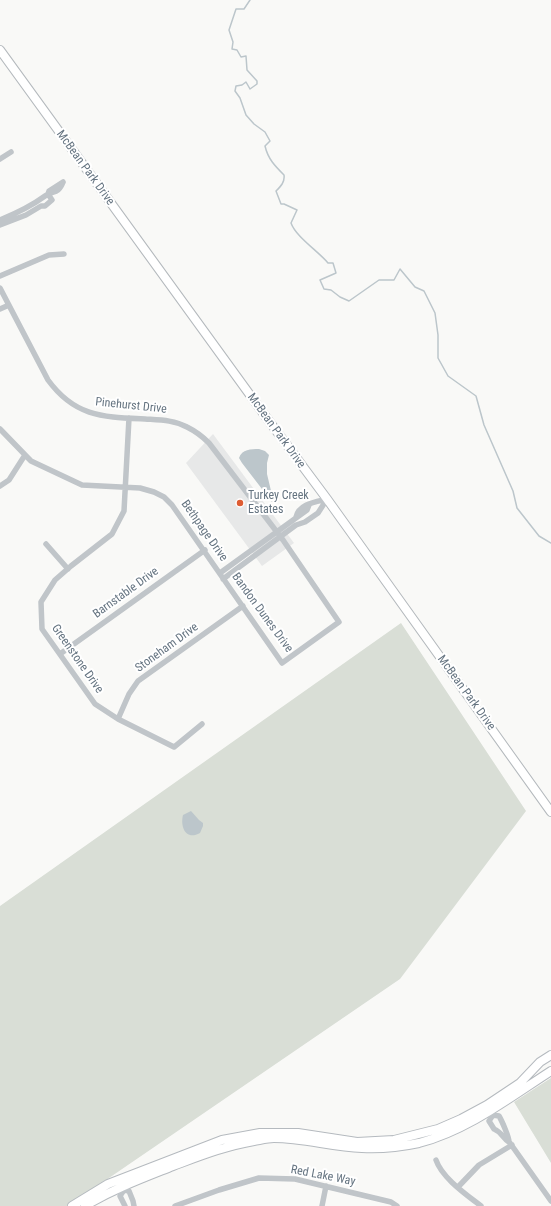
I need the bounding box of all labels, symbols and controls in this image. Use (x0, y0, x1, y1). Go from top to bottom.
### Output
street label: McBean Park Drive (53, 128, 117, 208)
street label: McBean Park Drive (244, 391, 308, 471)
street label: Pinehurst Drive (95, 395, 167, 417)
place label: Turkey Creek Estates (248, 489, 309, 517)
street label: Bethpage Drive (178, 498, 230, 564)
marker: Turkey Creek Estates (235, 498, 245, 508)
street label: Barnstable Drive (90, 564, 162, 622)
street label: Bandon Dunes Drive (228, 570, 296, 656)
street label: Stoneham Drive (133, 620, 201, 676)
street label: Greenstone Drive (48, 622, 106, 696)
street label: McBean Park Drive (434, 653, 498, 733)
street label: Red Lake Way (290, 1163, 356, 1189)

